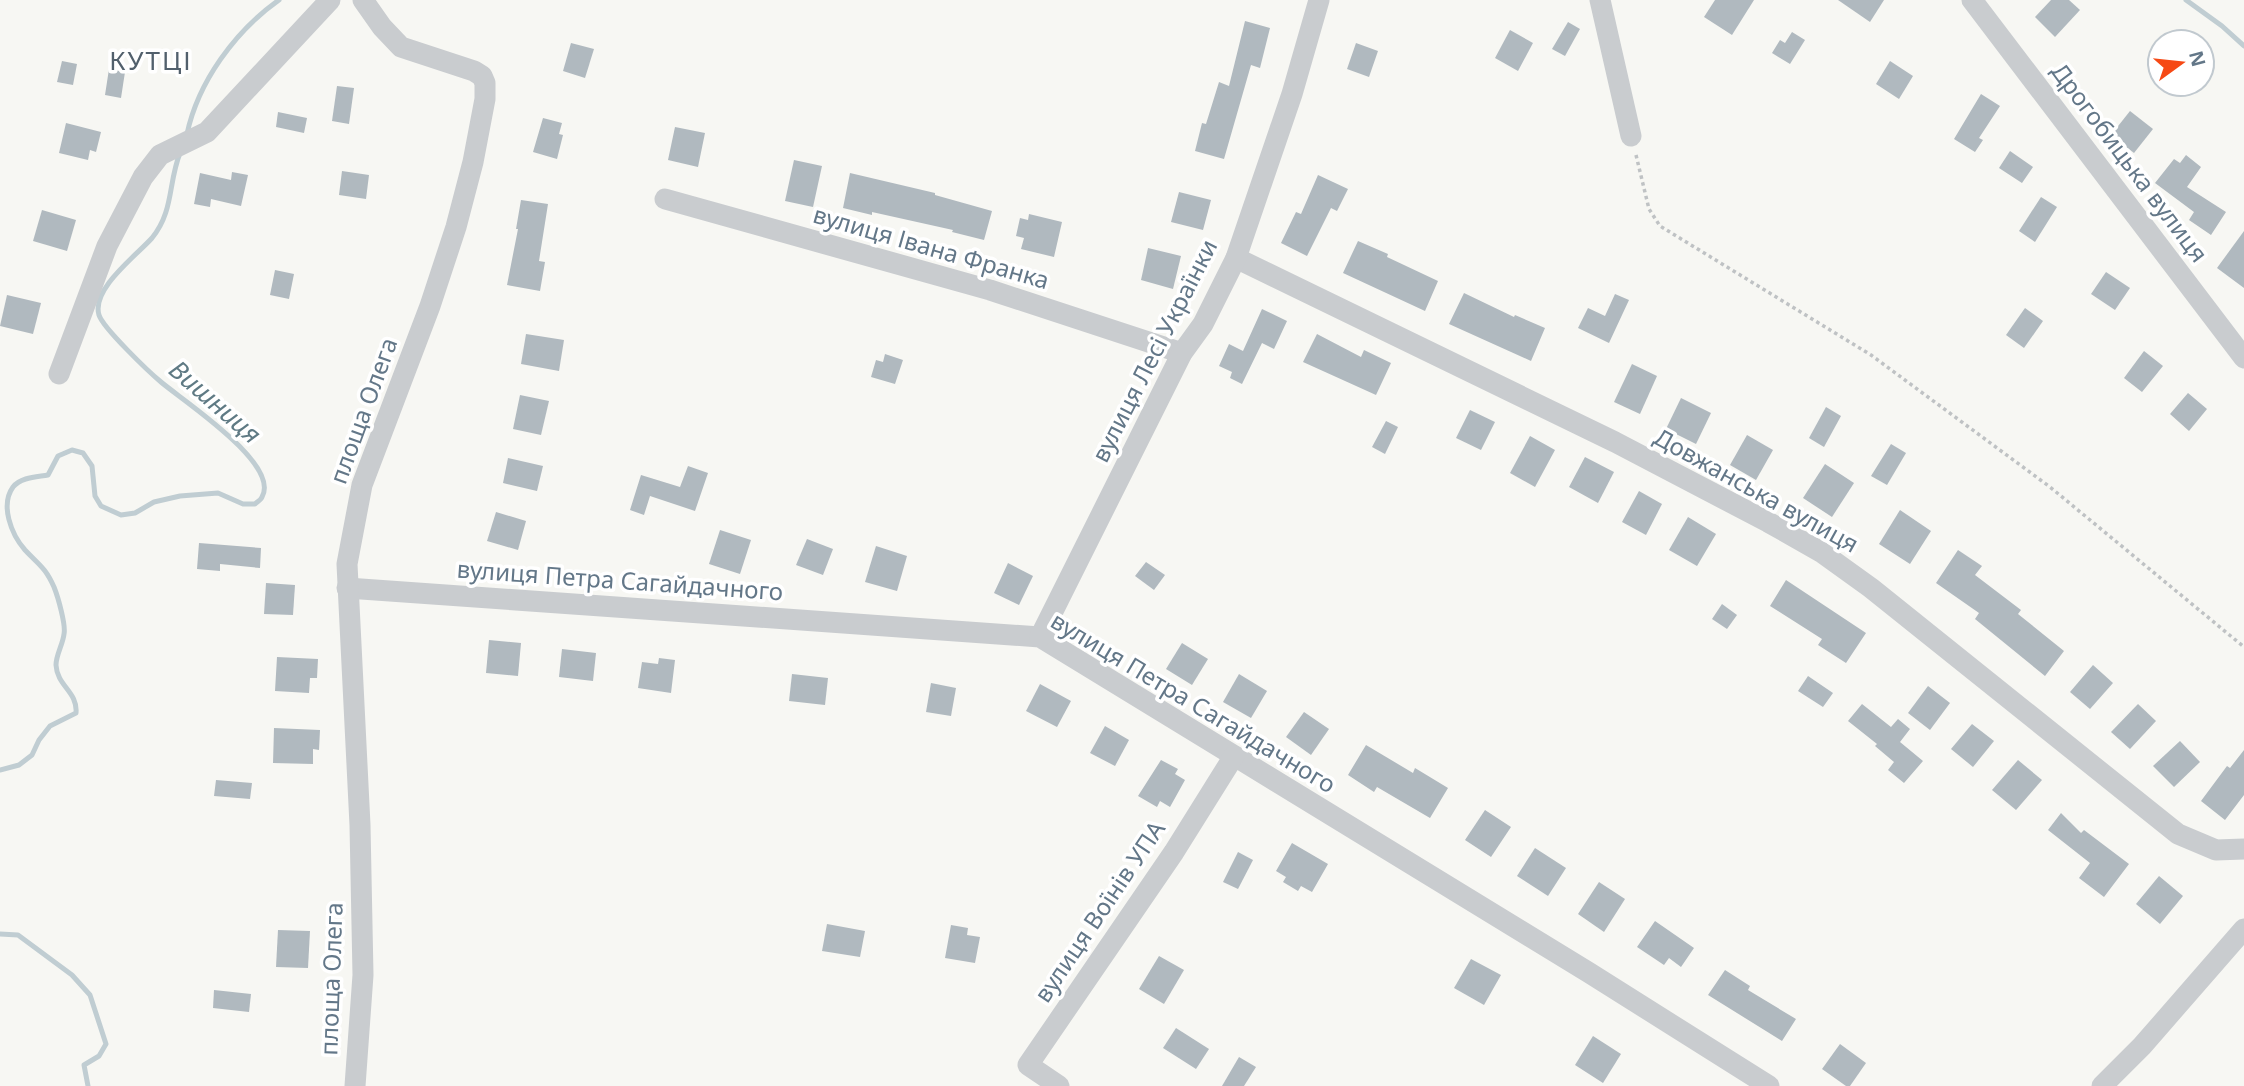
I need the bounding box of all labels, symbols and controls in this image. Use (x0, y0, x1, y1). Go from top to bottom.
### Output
north arrow (2146, 28, 2216, 98)
district label: КУТЦІ (109, 42, 193, 78)
text: N (2183, 48, 2212, 69)
street label: Дрогобицька вулиця (2044, 56, 2216, 268)
street label: вулиця Івана Франка (810, 197, 1053, 296)
street label: вулиця Лесі Українки (1083, 233, 1224, 467)
street label: площа Олега (321, 333, 404, 488)
water label: Вишниця (162, 351, 269, 451)
street label: Довжанська вулиця (1648, 420, 1865, 560)
street label: вулиця Петра Сагайдачного (456, 552, 784, 607)
street label: вулиця Петра Сагайдачного (1045, 603, 1342, 800)
street label: вулиця Воїнів УПА (1026, 813, 1172, 1008)
street label: площа Олега (311, 902, 350, 1056)

